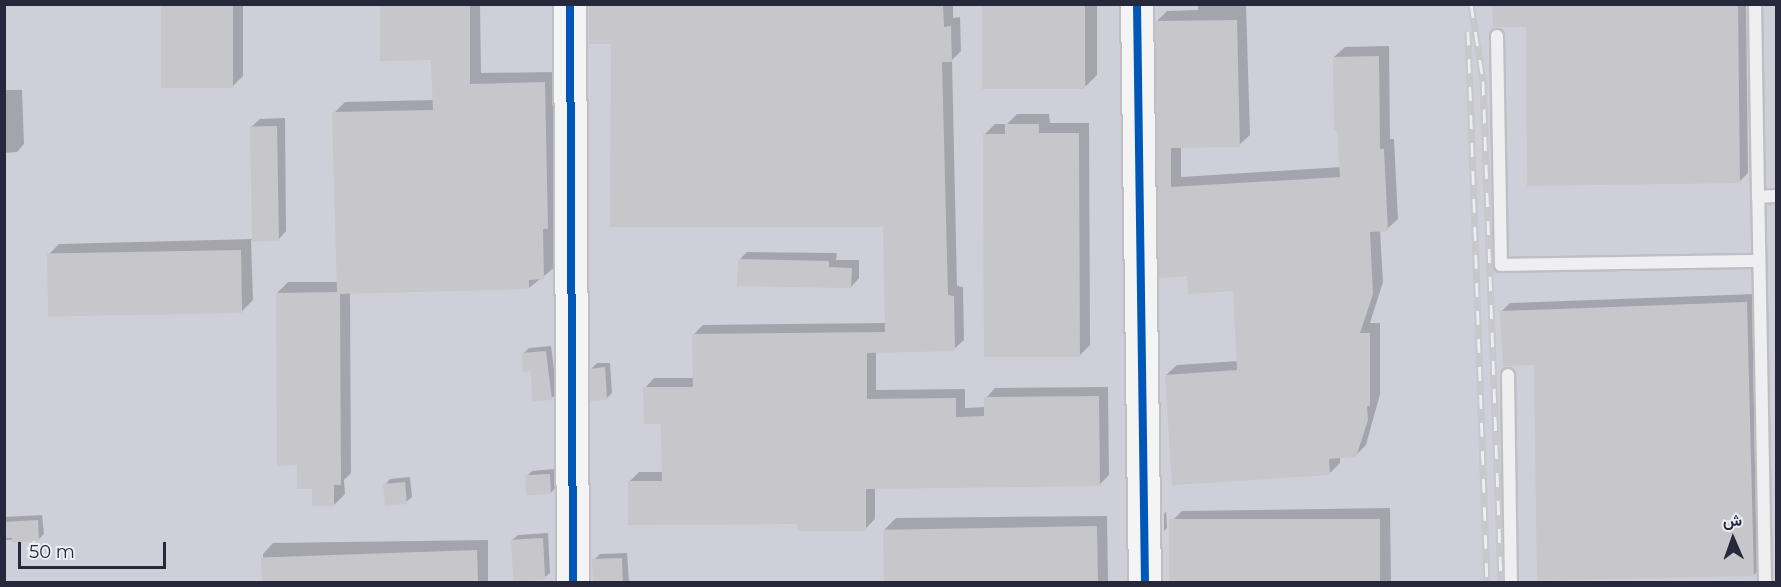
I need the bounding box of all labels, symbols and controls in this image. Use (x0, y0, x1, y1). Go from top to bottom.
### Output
north arrow (1703, 509, 1763, 569)
text: ش (1722, 511, 1742, 530)
scale bar (21, 530, 170, 568)
text: 50 m (29, 541, 75, 563)

